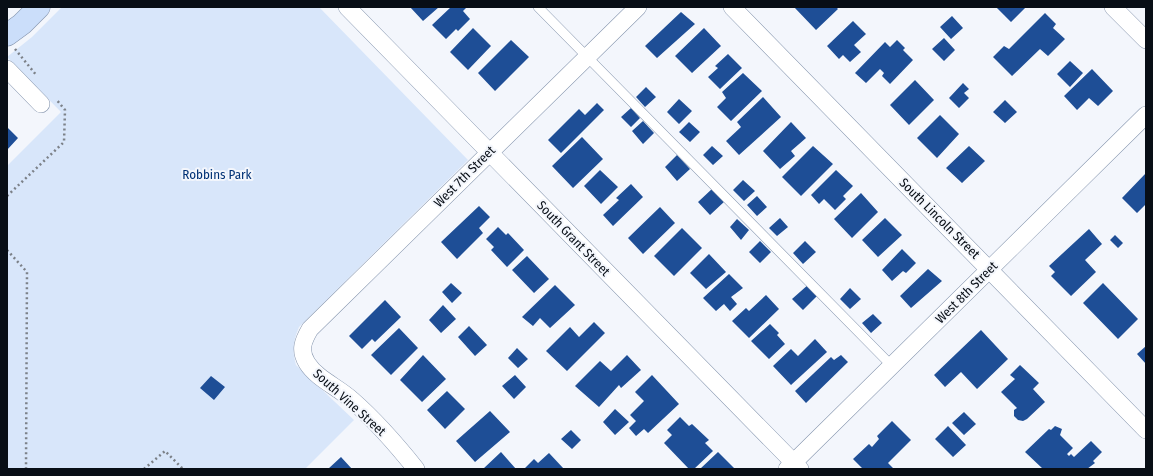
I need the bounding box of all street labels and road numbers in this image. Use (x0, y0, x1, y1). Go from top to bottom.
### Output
street label: West 7th Street (431, 142, 499, 210)
street label: South Lincoln Street (896, 175, 984, 262)
street label: South Grant Street (534, 198, 614, 279)
street label: West 8th Street (932, 258, 1001, 326)
street label: South Vine Street (310, 366, 390, 439)

